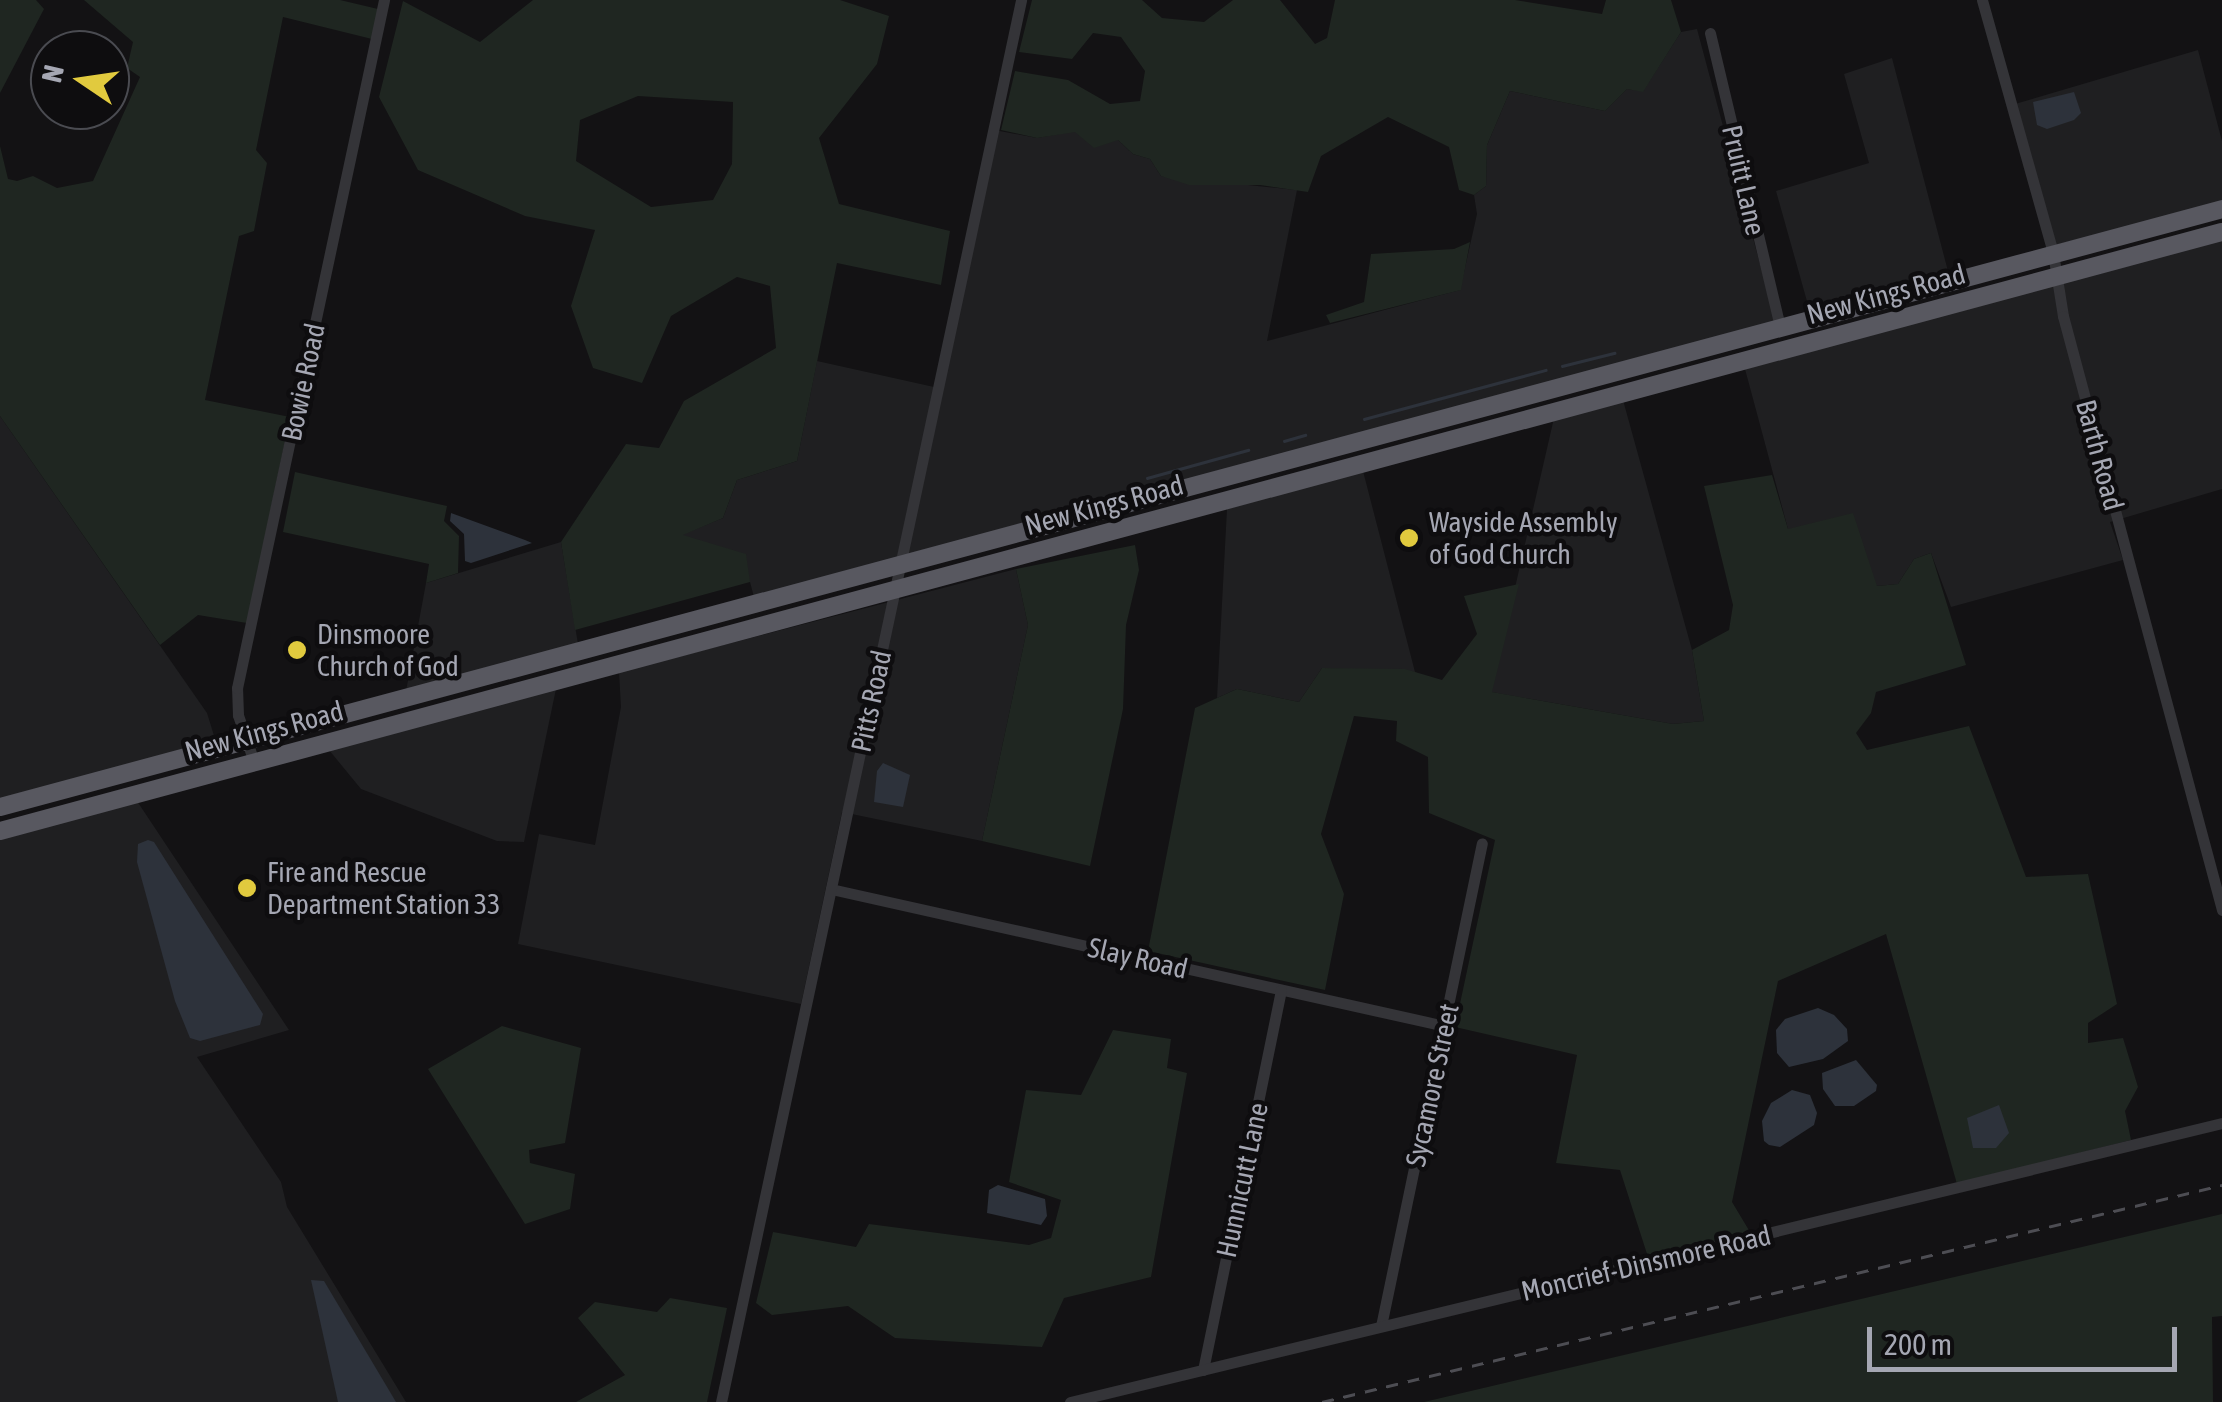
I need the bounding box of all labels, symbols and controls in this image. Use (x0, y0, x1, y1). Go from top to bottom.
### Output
north arrow (30, 30, 130, 130)
text: N (35, 62, 70, 85)
street label: Pruitt Lane (1715, 122, 1773, 238)
street label: New Kings Road (1803, 257, 1969, 331)
street label: Bowie Road (274, 320, 332, 444)
street label: Barth Road (2069, 396, 2131, 514)
street label: New Kings Road (1021, 468, 1187, 542)
place label: Wayside Assembly of God Church (1429, 505, 1617, 571)
marker: Wayside Assembly of God Church (1398, 527, 1420, 549)
place label: Dinsmoore Church of God (317, 617, 459, 683)
marker: Dinsmoore Church of God (286, 639, 308, 661)
street label: Pitts Road (844, 647, 898, 755)
street label: New Kings Road (181, 694, 347, 768)
place label: Fire and Rescue Department Station 33 (267, 855, 500, 921)
marker: Fire and Rescue Department Station 33 (236, 877, 258, 899)
street label: Slay Road (1085, 930, 1191, 986)
street label: Sycamore Street (1398, 1000, 1466, 1170)
street label: Hunnicutt Lane (1209, 1100, 1275, 1260)
street label: Moncrief-Dinsmore Road (1518, 1218, 1774, 1308)
scale bar (1872, 1307, 2182, 1369)
text: 200 m (1884, 1327, 1952, 1361)

